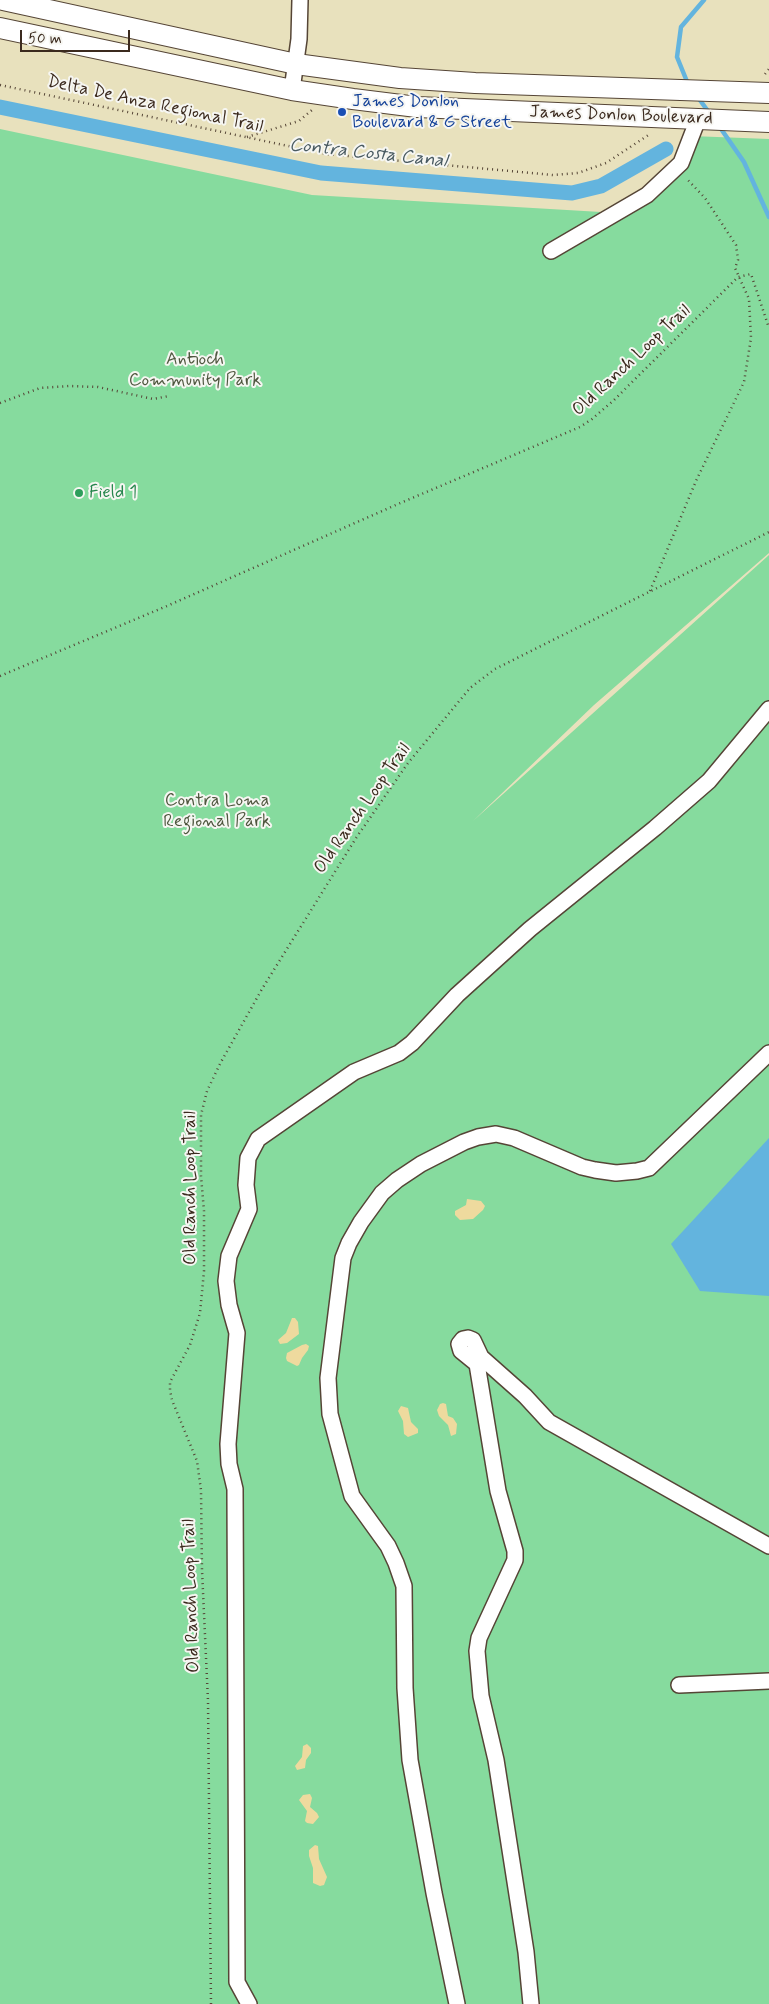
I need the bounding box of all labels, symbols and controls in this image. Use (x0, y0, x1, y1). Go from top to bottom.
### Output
scale bar (22, 20, 132, 52)
text: 50 m (28, 29, 62, 49)
street label: Delta De Anza Regional Trail (45, 72, 265, 138)
place label: James Donlon Boulevard & G Street (352, 91, 512, 134)
street label: James Donlon Boulevard (529, 102, 713, 130)
marker: James Donlon Boulevard & G Street (336, 106, 348, 118)
water label: Contra Costa Canal (288, 134, 448, 174)
street label: Old Ranch Loop Trail (568, 301, 696, 421)
park label: Antioch Community Park (129, 349, 261, 392)
place label: Field 1 (89, 482, 137, 504)
marker: Field 1 (73, 487, 85, 499)
street label: Old Ranch Loop Trail (310, 740, 416, 878)
park label: Contra Loma Regional Park (163, 790, 271, 832)
street label: Old Ranch Loop Trail (180, 1111, 202, 1265)
street label: Old Ranch Loop Trail (179, 1519, 205, 1673)

